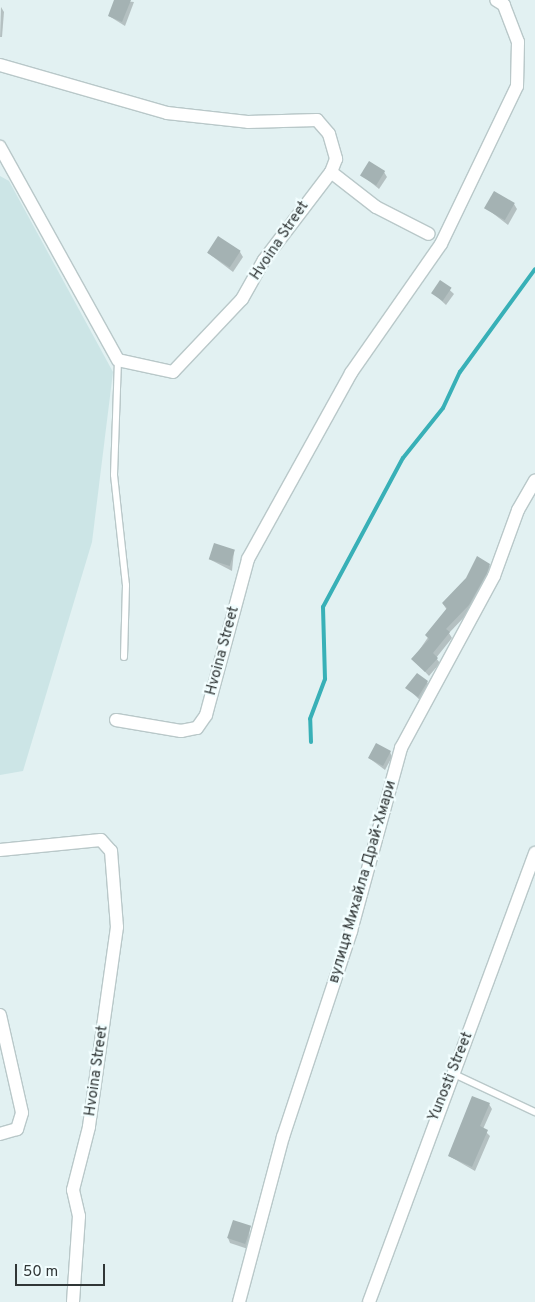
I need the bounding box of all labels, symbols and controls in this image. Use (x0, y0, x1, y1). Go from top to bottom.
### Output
street label: Hvoina Street (247, 198, 313, 284)
street label: Hvoina Street (202, 604, 244, 698)
street label: вулиця Михайла Драй-Хмари (325, 779, 401, 985)
street label: Hvoina Street (82, 1024, 112, 1118)
street label: Yunosti Street (425, 1030, 477, 1124)
scale bar (18, 1254, 108, 1286)
text: 50 m (23, 1263, 58, 1282)

